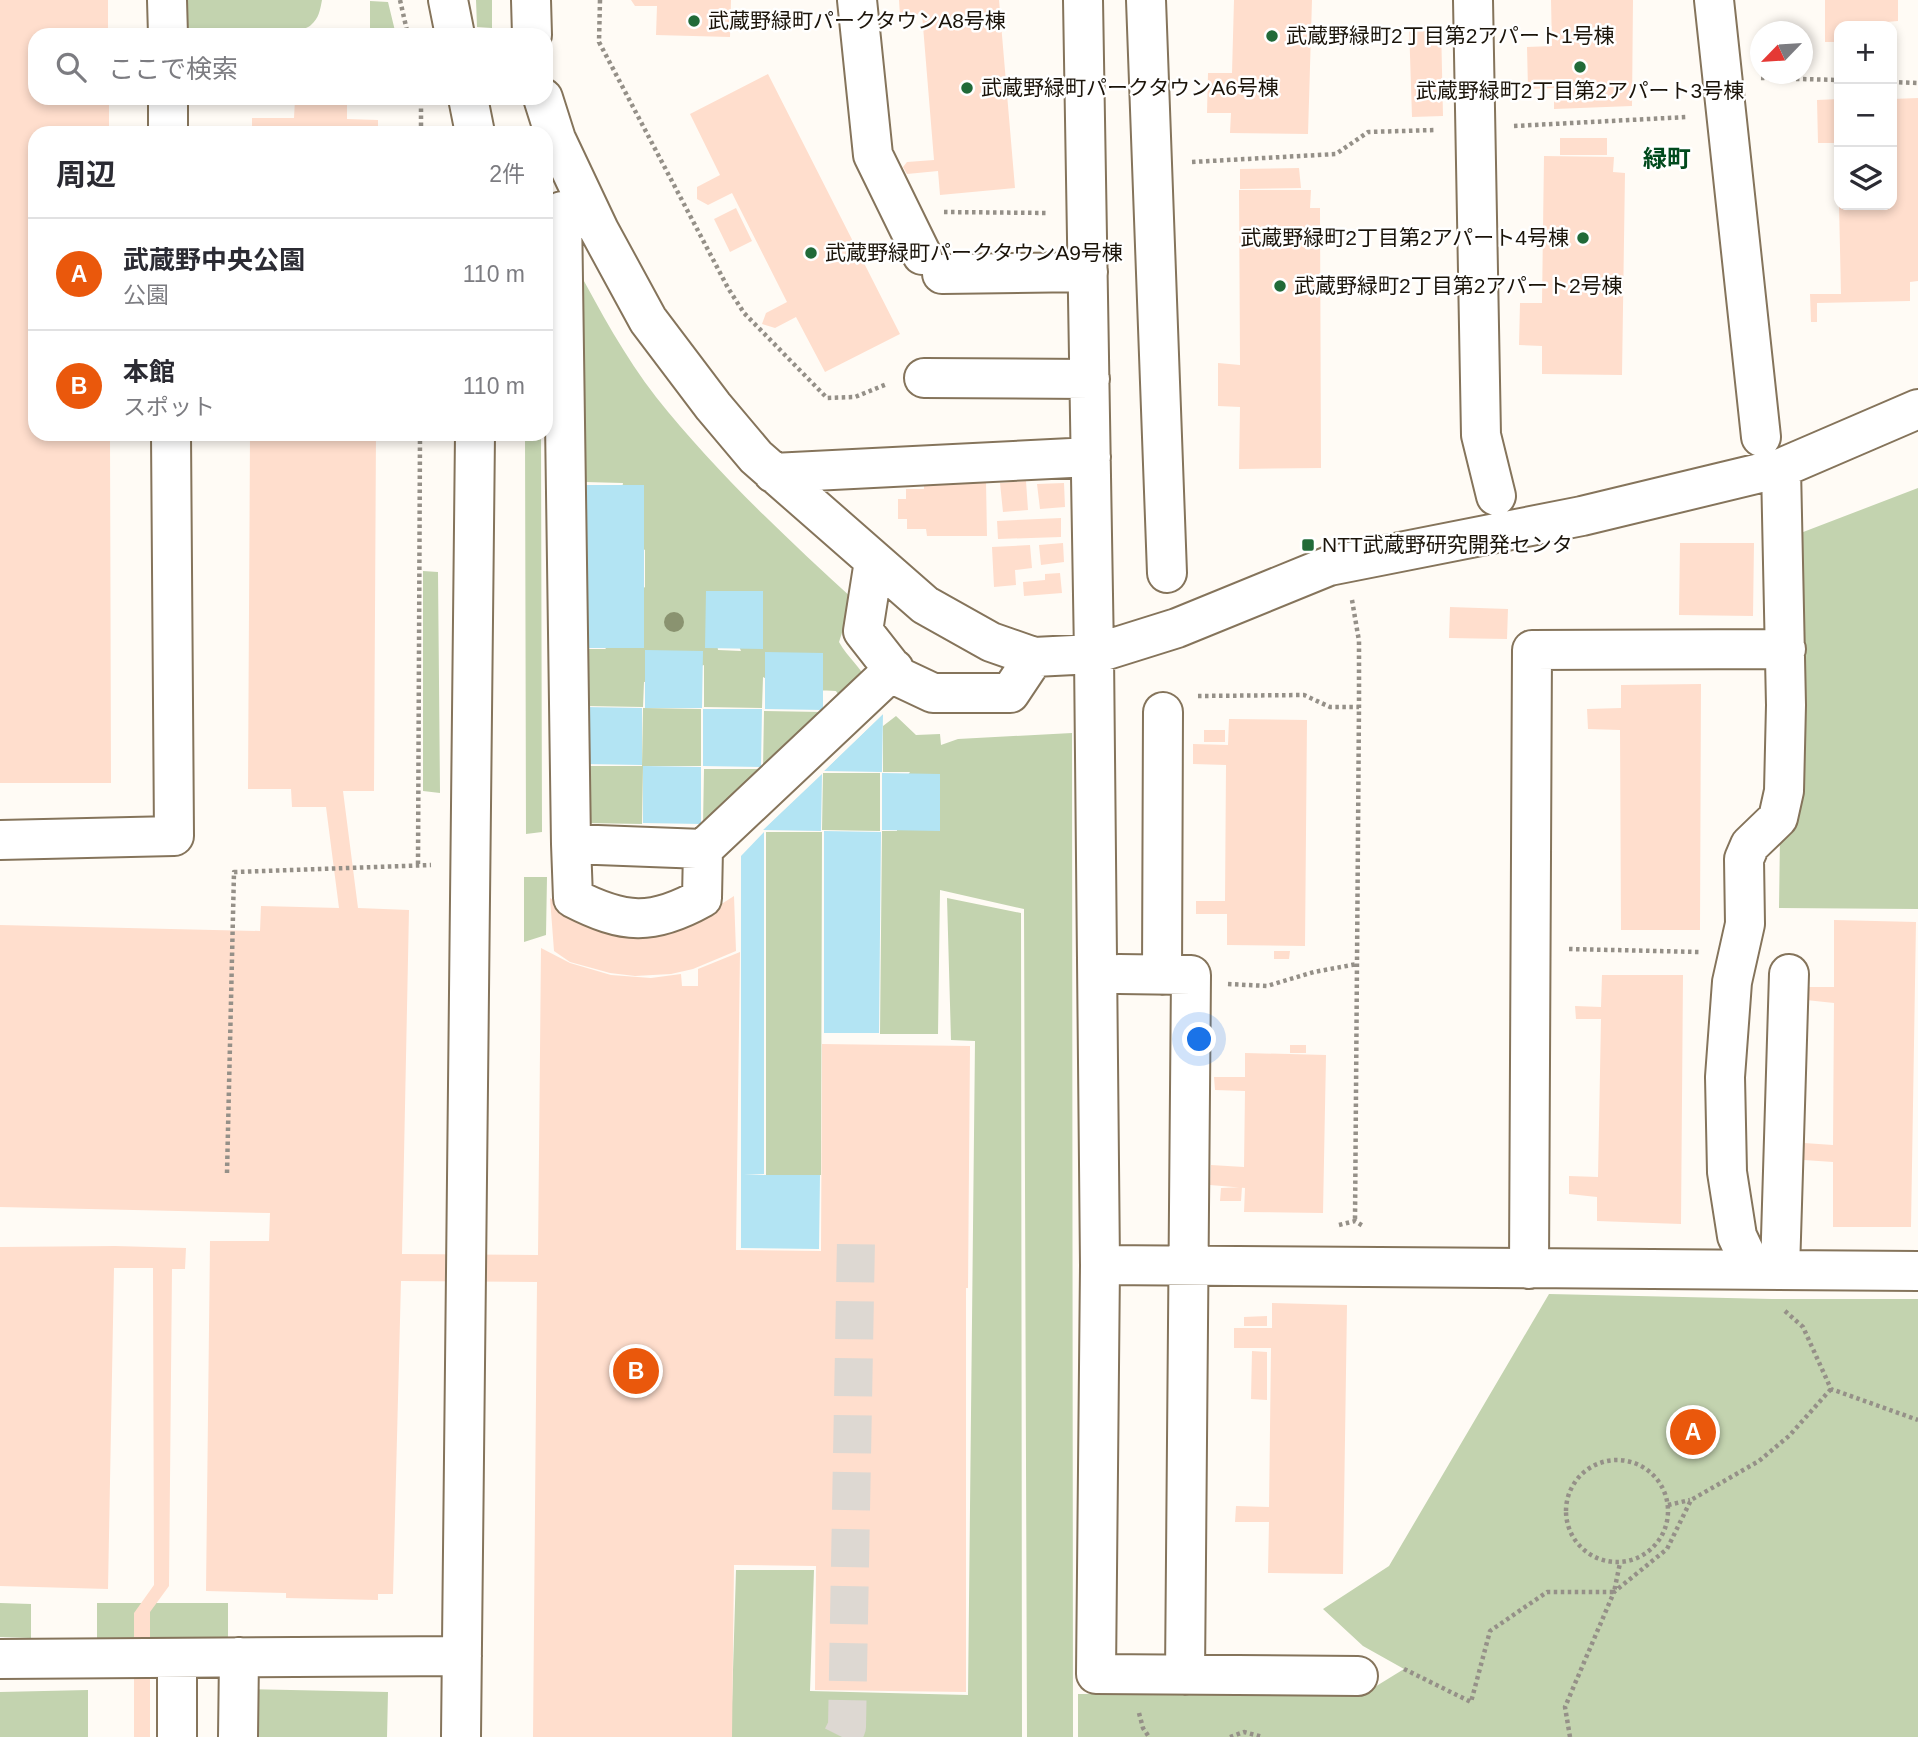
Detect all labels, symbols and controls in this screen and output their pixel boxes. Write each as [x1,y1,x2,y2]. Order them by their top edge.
place label: 武蔵野緑町パークタウンA8号棟 [708,9,1006,32]
marker: 武蔵野緑町パークタウンA8号棟 [686,13,702,29]
north arrow [1750,21,1813,84]
map controls [1834,21,1897,210]
button: + [1834,21,1897,84]
place label: 武蔵野緑町2丁目第2アパート1号棟 [1286,24,1615,47]
search box [28,28,553,105]
marker: 武蔵野緑町2丁目第2アパート1号棟 [1264,28,1280,44]
icon: search [52,48,90,86]
text: ここで検索 [108,54,238,84]
marker: 武蔵野緑町2丁目第2アパート3号棟 [1572,59,1588,75]
place label: 武蔵野緑町パークタウンA6号棟 [981,76,1279,99]
place label: 武蔵野緑町2丁目第2アパート3号棟 [1416,79,1744,102]
marker: 武蔵野緑町パークタウンA6号棟 [959,80,975,96]
button: − [1834,84,1897,147]
district label: 緑町 [1643,145,1691,172]
button: layers [1834,147,1897,210]
text: 周辺 [56,158,116,191]
text: 2件 [489,161,525,187]
place label: 武蔵野緑町2丁目第2アパート4号棟 [1240,226,1569,249]
marker: 武蔵野緑町2丁目第2アパート4号棟 [1575,230,1591,246]
place label: 武蔵野緑町パークタウンA9号棟 [825,241,1123,264]
text: 武蔵野中央公園 [123,245,305,275]
marker: 武蔵野緑町パークタウンA9号棟 [803,245,819,261]
text: A [71,261,87,287]
text: 110 m [463,261,525,287]
place label: 武蔵野緑町2丁目第2アパート2号棟 [1294,274,1623,297]
marker: 武蔵野緑町2丁目第2アパート2号棟 [1272,278,1288,294]
text: 公園 [123,282,169,308]
text: 本館 [123,357,175,387]
text: B [71,373,87,399]
text: 110 m [463,373,525,399]
text: スポット [123,394,215,420]
place label: NTT武蔵野研究開発センタ [1322,533,1573,556]
marker: NTT武蔵野研究開発センタ [1300,537,1316,553]
your location [1182,1022,1216,1056]
pin: B [613,1345,659,1397]
pin: A [1670,1406,1716,1458]

